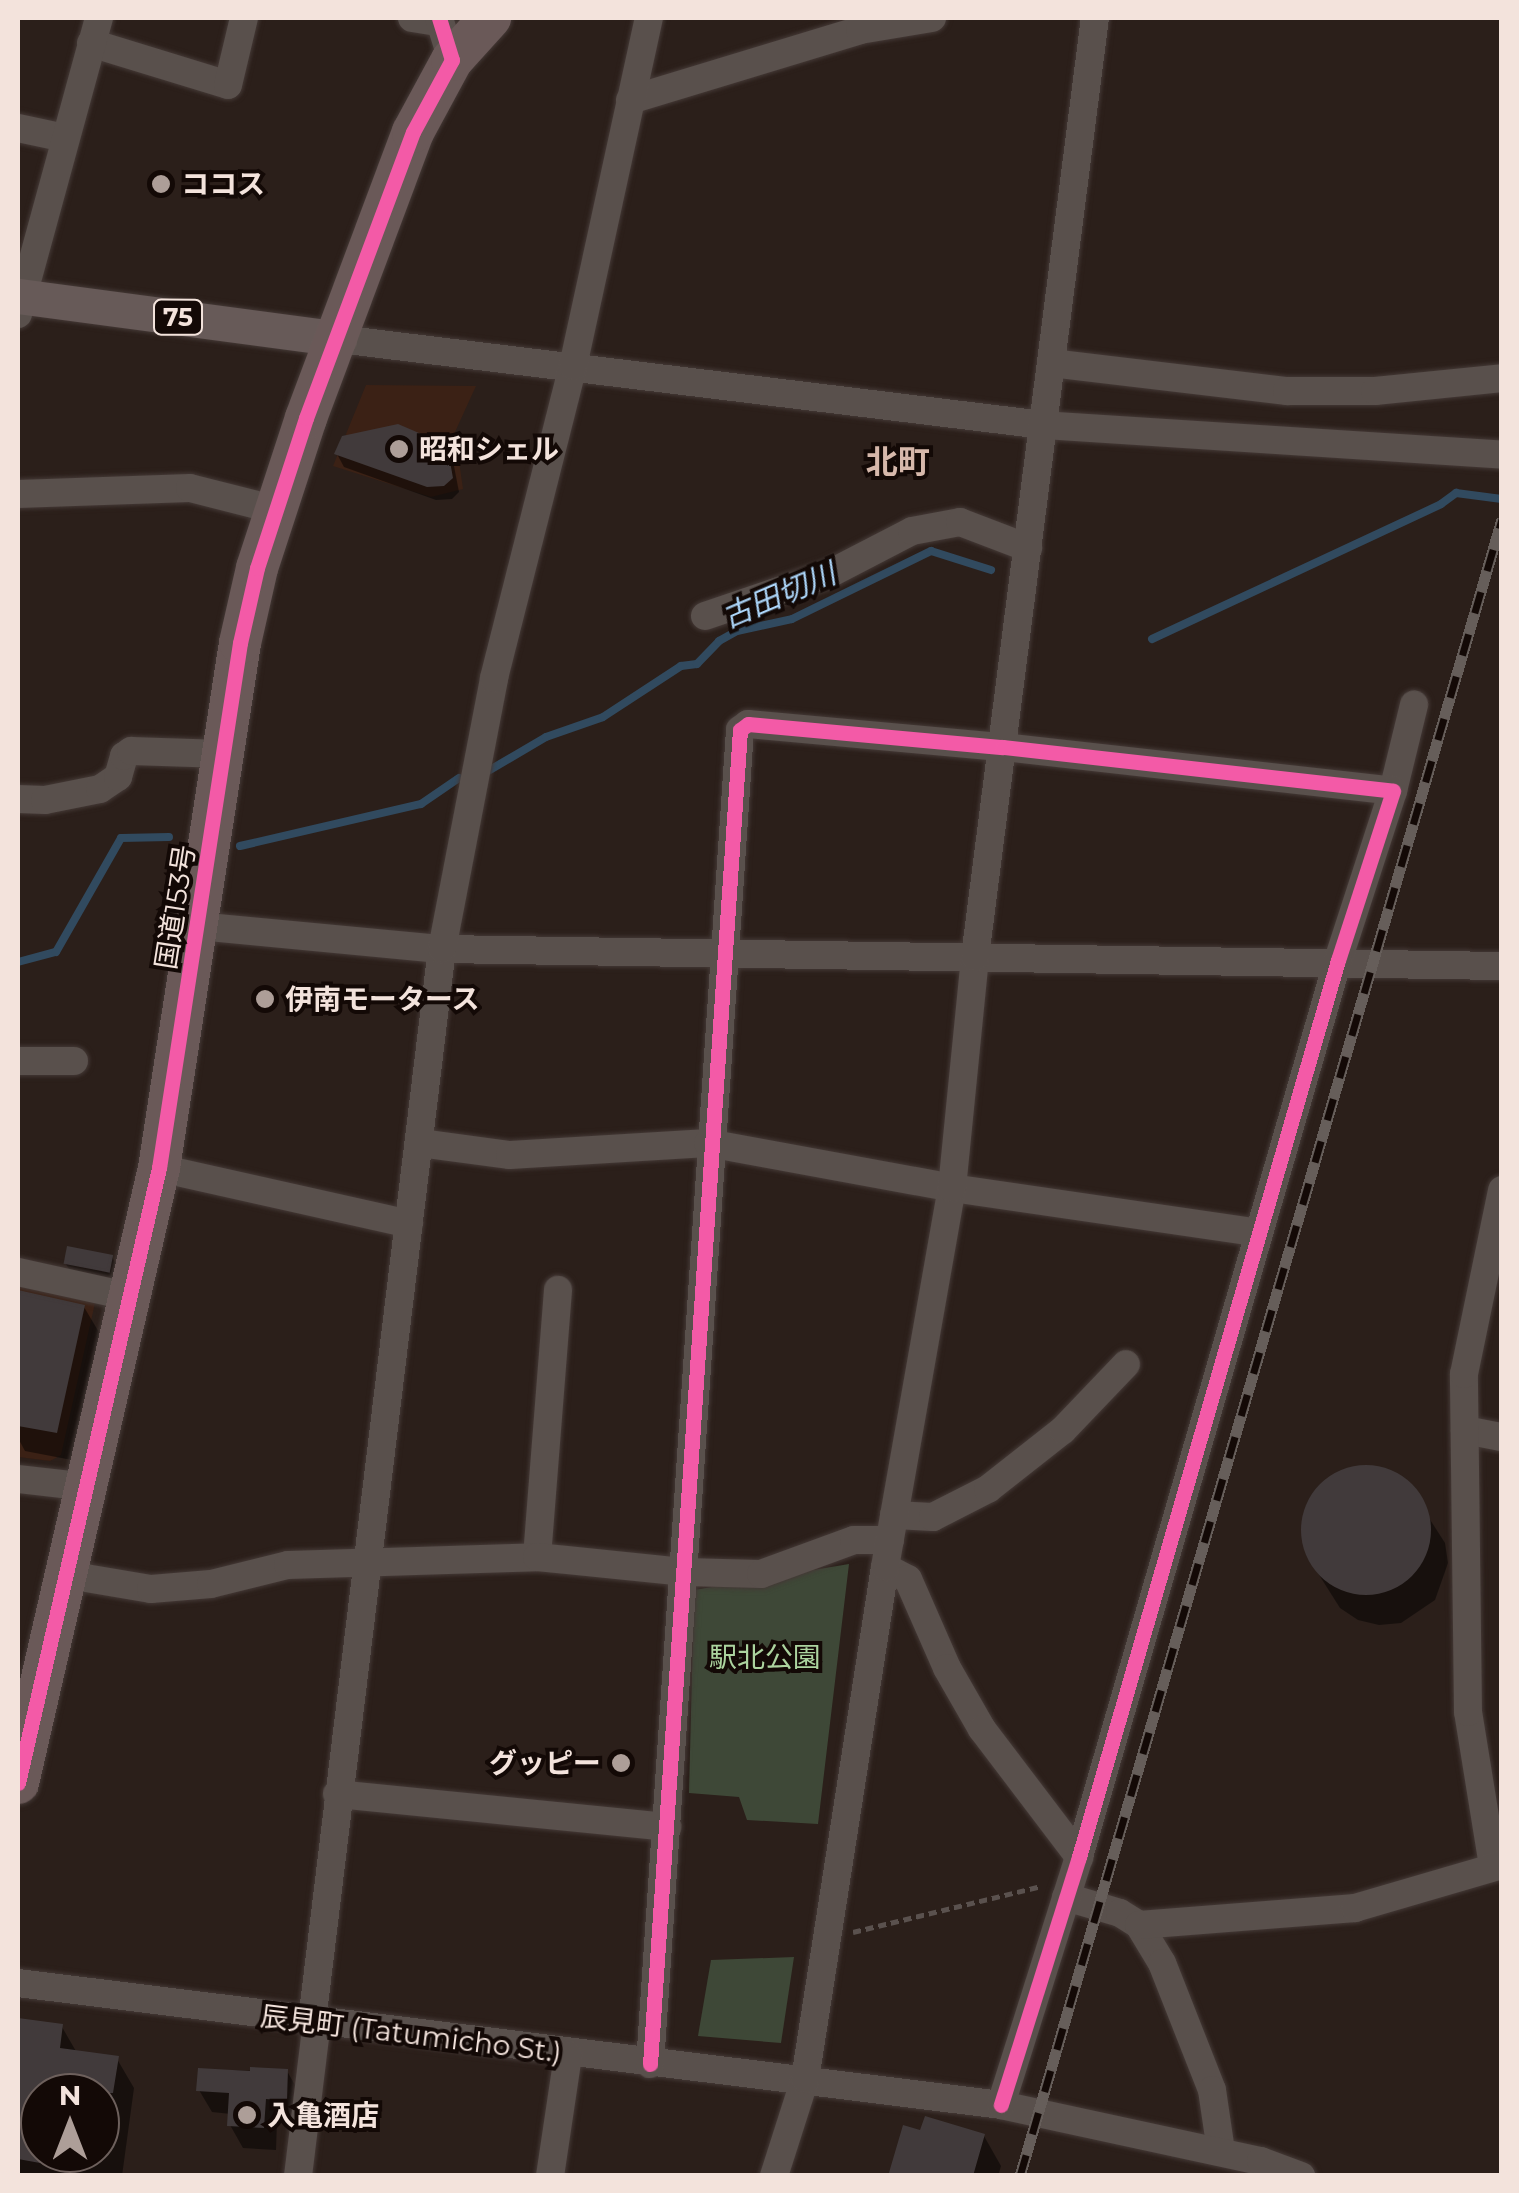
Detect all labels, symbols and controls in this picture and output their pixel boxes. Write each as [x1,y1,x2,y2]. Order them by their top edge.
place label: ココス [181,167,265,201]
marker: ココス [150,173,172,195]
road number: 75 [153,297,203,337]
place label: 昭和シェル [419,432,559,466]
marker: 昭和シェル [388,438,410,460]
district label: 北町 [866,443,930,481]
water label: 古田切川 [717,556,841,636]
street label: 国道153号 [149,842,201,972]
place label: 伊南モータース [285,982,481,1016]
marker: 伊南モータース [254,988,276,1010]
park label: 駅北公園 [709,1640,821,1674]
place label: グッピー [489,1746,601,1780]
marker: グッピー [610,1752,632,1774]
street label: 辰見町 (Tatumicho St.) [259,1999,563,2069]
north arrow [20,2073,120,2173]
text: N [59,2078,81,2112]
place label: 入亀酒店 [267,2098,379,2132]
marker: 入亀酒店 [236,2104,258,2126]

